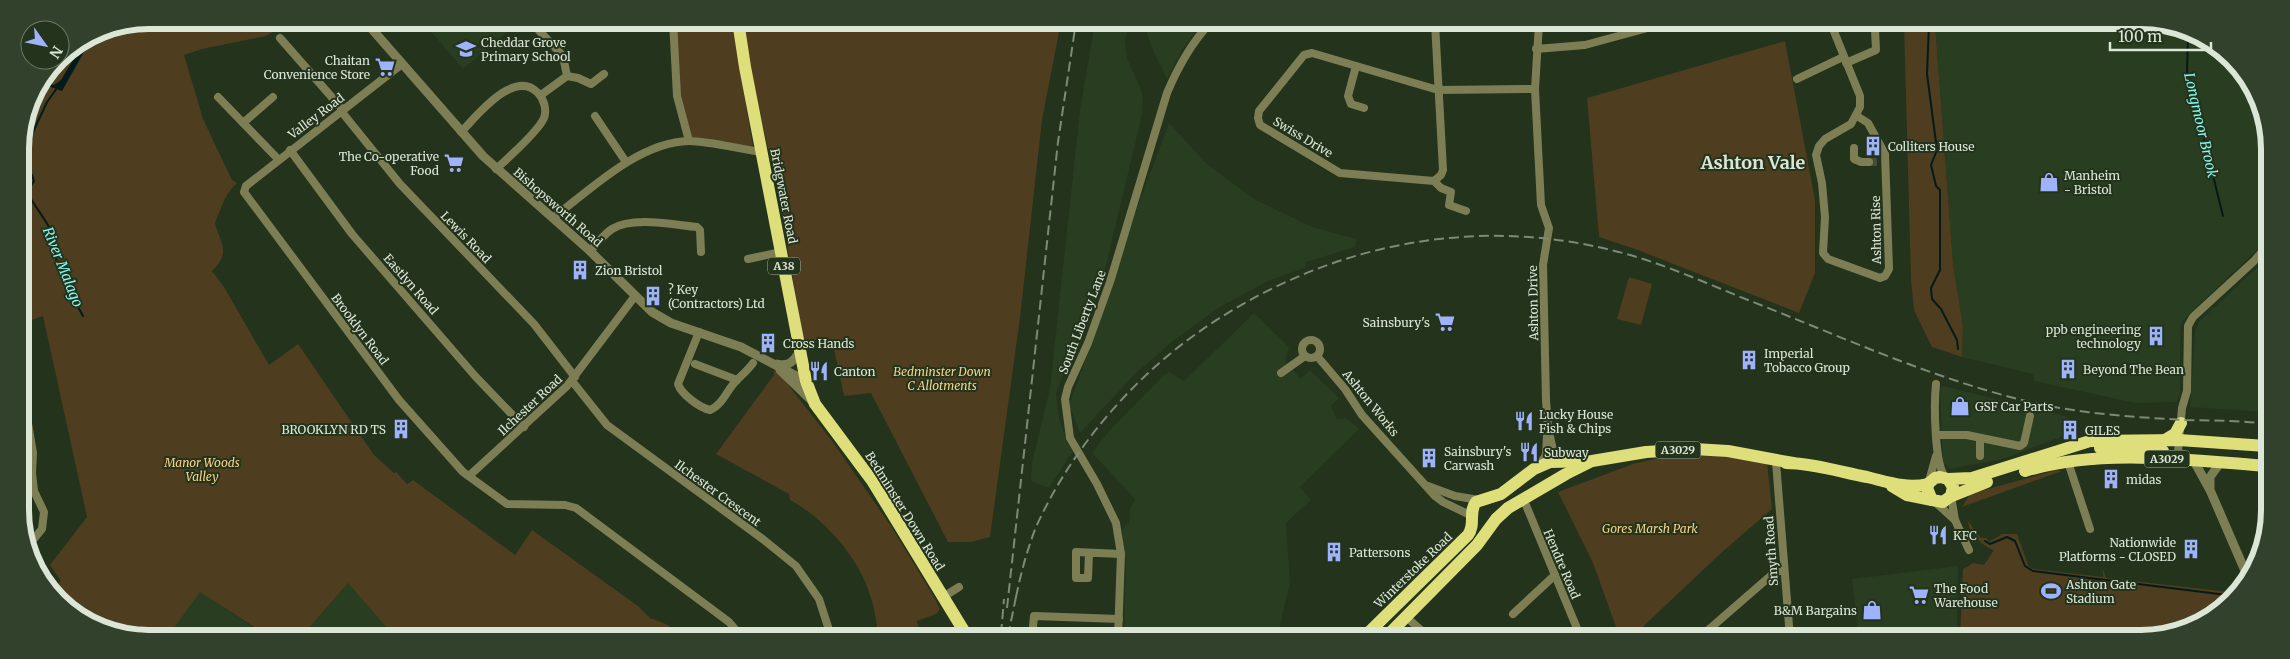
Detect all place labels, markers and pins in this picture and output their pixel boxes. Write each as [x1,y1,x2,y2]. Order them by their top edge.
place label: Cheddar Grove Primary School [481,35,571,64]
school or university icon: Cheddar Grove Primary School [455,38,477,60]
place label: Chaitan Convenience Store [264,53,370,82]
supermarket icon: Chaitan Convenience Store [374,56,396,78]
building icon: Colliters House [1862,135,1884,157]
place label: Colliters House [1888,139,1975,154]
place label: The Co-operative Food [339,149,439,178]
supermarket icon: The Co-operative Food [443,152,465,174]
place label: Manheim - Bristol [2064,168,2120,197]
shop icon: Manheim - Bristol [2038,171,2060,193]
building icon: Zion Bristol [569,259,591,281]
place label: Zion Bristol [595,263,663,278]
place label: ? Key (Contractors) Ltd [668,282,765,311]
building icon: ? Key (Contractors) Ltd [642,285,664,307]
supermarket icon: Sainsbury's [1434,311,1456,333]
place label: Sainsbury's [1362,315,1430,330]
place label: ppb engineering technology [2046,322,2142,351]
building icon: ppb engineering technology [2145,325,2167,347]
building icon: Cross Hands [757,332,779,354]
place label: Cross Hands [783,336,855,351]
place label: Imperial Tobacco Group [1764,346,1850,375]
building icon: Imperial Tobacco Group [1738,349,1760,371]
building icon: Beyond The Bean [2057,358,2079,380]
restaurant icon: Canton [808,360,830,382]
place label: Beyond The Bean [2083,362,2184,377]
place label: Canton [834,364,876,379]
shop icon: GSF Car Parts [1949,395,1971,417]
place label: GSF Car Parts [1975,399,2053,414]
place label: Lucky House Fish & Chips [1539,407,1613,436]
restaurant icon: Lucky House Fish & Chips [1513,410,1535,432]
building icon: BROOKLYN RD TS [390,418,412,440]
building icon: GILES [2059,419,2081,441]
place label: BROOKLYN RD TS [281,422,386,437]
place label: GILES [2085,423,2120,438]
restaurant icon: Subway [1518,441,1540,463]
place label: Sainsbury's Carwash [1444,444,1512,473]
place label: Subway [1544,445,1589,460]
building icon: Sainsbury's Carwash [1418,447,1440,469]
building icon: midas [2100,468,2122,490]
place label: midas [2126,472,2162,487]
restaurant icon: KFC [1927,524,1949,546]
place label: KFC [1953,528,1977,543]
place label: Nationwide Platforms - CLOSED [2059,535,2176,564]
building icon: Nationwide Platforms - CLOSED [2180,538,2202,560]
building icon: Pattersons [1323,541,1345,563]
place label: Pattersons [1349,545,1410,560]
place label: Ashton Gate Stadium [2065,577,2136,606]
sports icon: Ashton Gate Stadium [2040,580,2062,602]
place label: The Food Warehouse [1933,581,1998,610]
supermarket icon: The Food Warehouse [1908,584,1930,606]
shop icon: B&M Bargains [1861,599,1883,621]
place label: B&M Bargains [1774,603,1857,618]

